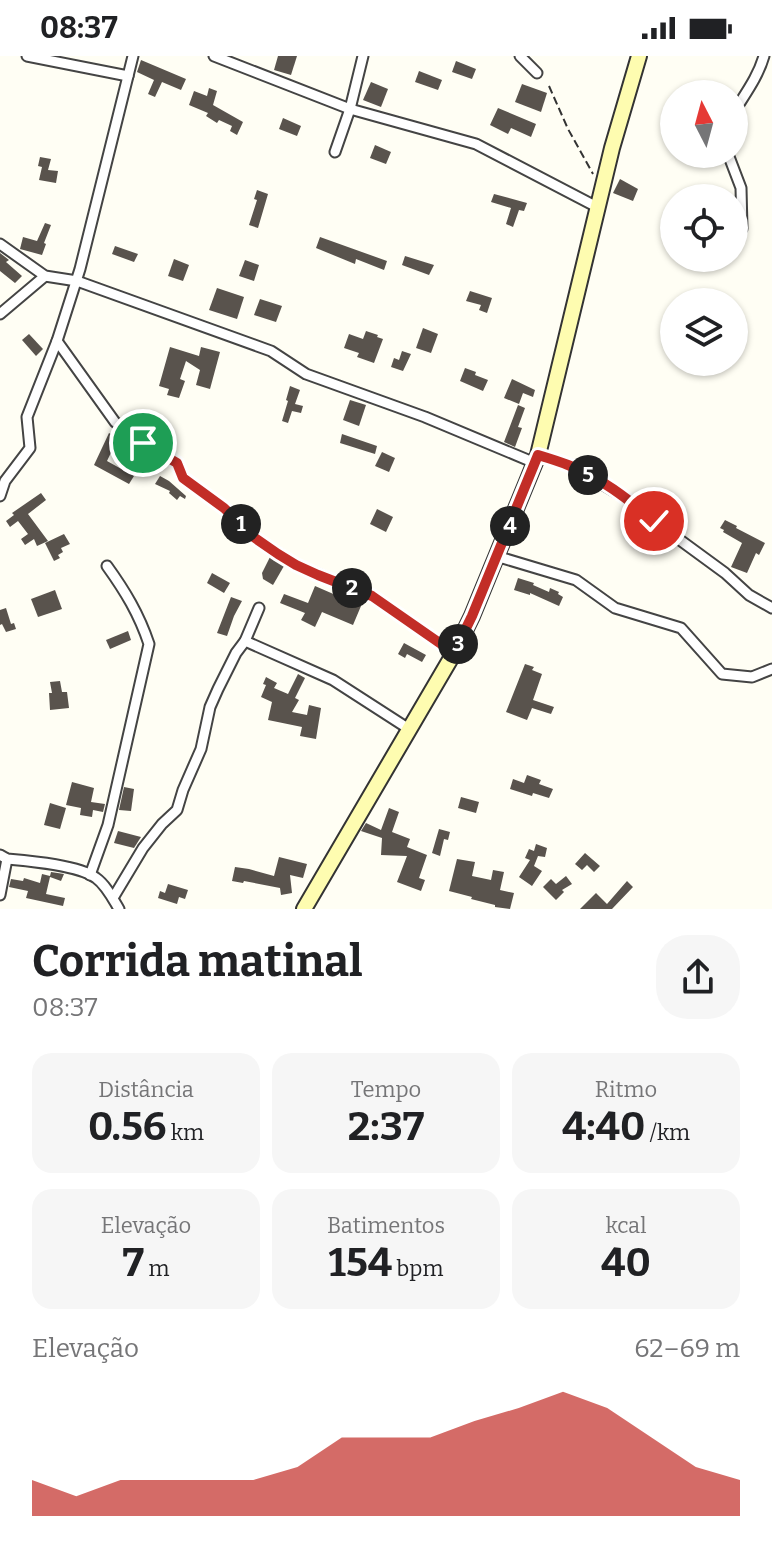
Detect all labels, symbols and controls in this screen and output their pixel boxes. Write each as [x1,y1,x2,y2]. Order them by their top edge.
text: 08:37 [40,10,118,46]
north arrow [660,80,748,168]
map controls [660,80,748,376]
button: locate [660,184,748,272]
button: layers [660,288,748,376]
pin [109,409,177,477]
icon: arrive [121,421,165,465]
pin: 5 [568,455,608,495]
text: 5 [582,461,594,488]
pin [620,487,688,555]
icon: check [632,499,676,543]
pin: 1 [221,504,261,544]
pin: 4 [490,506,530,546]
text: 1 [236,510,246,537]
text: 4 [503,512,517,539]
pin: 2 [332,568,372,608]
text: 2 [346,574,358,601]
pin: 3 [438,624,478,664]
text: 3 [452,630,464,657]
text: Corrida matinal [32,935,363,988]
button: share [656,935,740,1019]
text: 08:37 [32,992,98,1023]
text: Distância [98,1076,194,1103]
text: Tempo [351,1076,421,1103]
text: Ritmo [595,1076,657,1103]
text: 0.56 [88,1103,166,1151]
text: 2:37 [348,1103,424,1151]
text: 4:40 [562,1103,645,1151]
text: km [166,1119,204,1146]
text: /km [645,1119,690,1146]
text: Elevação [101,1212,191,1239]
text: Batimentos [327,1212,445,1239]
text: kcal [606,1212,646,1239]
text: 7 [123,1239,144,1287]
text: 154 [329,1239,392,1287]
text: 40 [601,1239,651,1287]
text: m [144,1255,169,1282]
text: bpm [392,1255,443,1282]
text: Elevação [32,1333,139,1364]
text: 62–69 m [634,1333,740,1364]

